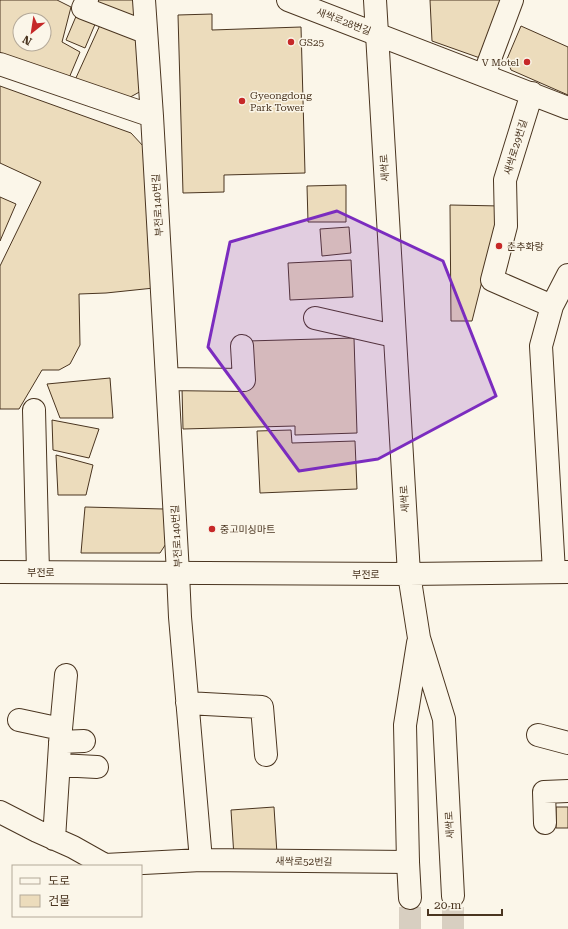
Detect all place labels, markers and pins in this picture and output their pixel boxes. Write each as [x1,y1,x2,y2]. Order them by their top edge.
marker: GS25 [286,37,296,47]
place label: GS25 [299,37,325,48]
place label: V Motel [482,57,519,68]
marker: V Motel [522,57,532,67]
place label: Gyeongdong Park Tower [250,90,312,113]
marker: Gyeongdong Park Tower [237,96,247,106]
marker: 춘추화랑 [494,241,504,251]
place label: 춘추화랑 [507,241,544,252]
marker: 중고미싱마트 [207,524,217,534]
place label: 중고미싱마트 [220,524,275,535]

